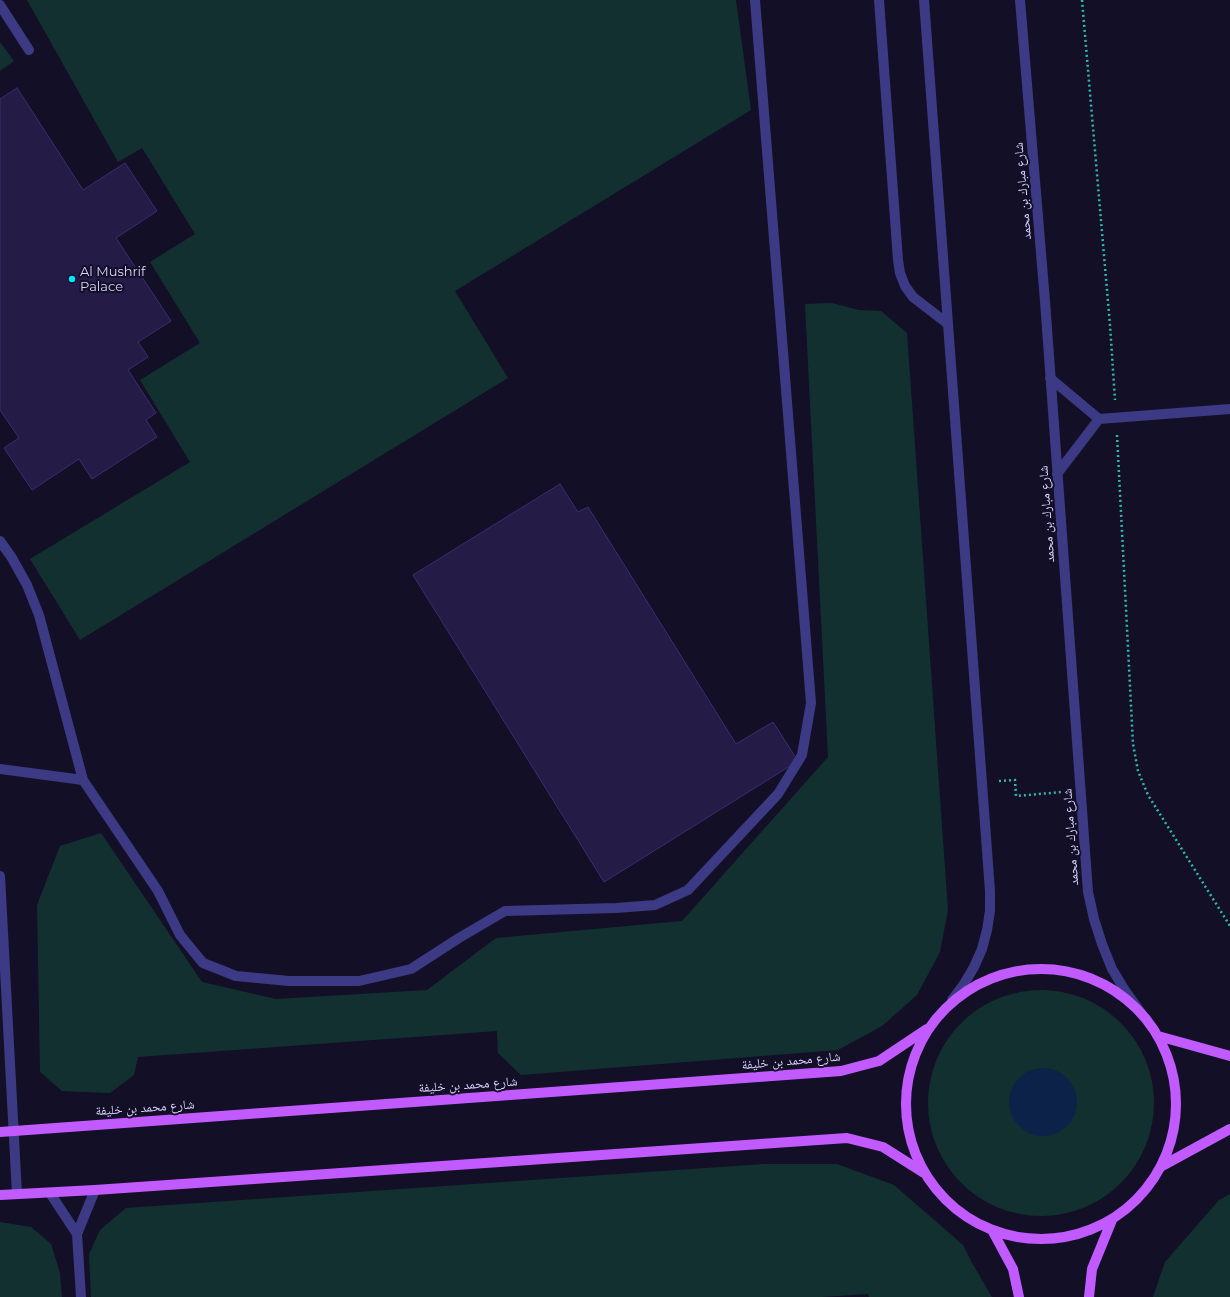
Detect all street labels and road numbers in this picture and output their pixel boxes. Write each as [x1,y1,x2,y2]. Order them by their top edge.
street label: شارع مبارك بن محمد [1011,142,1035,240]
street label: شارع مبارك بن محمد [1036,465,1058,563]
street label: شارع مبارك بن محمد [1060,788,1082,886]
street label: شارع محمد بن خليفة [741,1049,841,1073]
street label: شارع محمد بن خليفة [418,1074,518,1096]
street label: شارع محمد بن خليفة [95,1097,195,1119]

